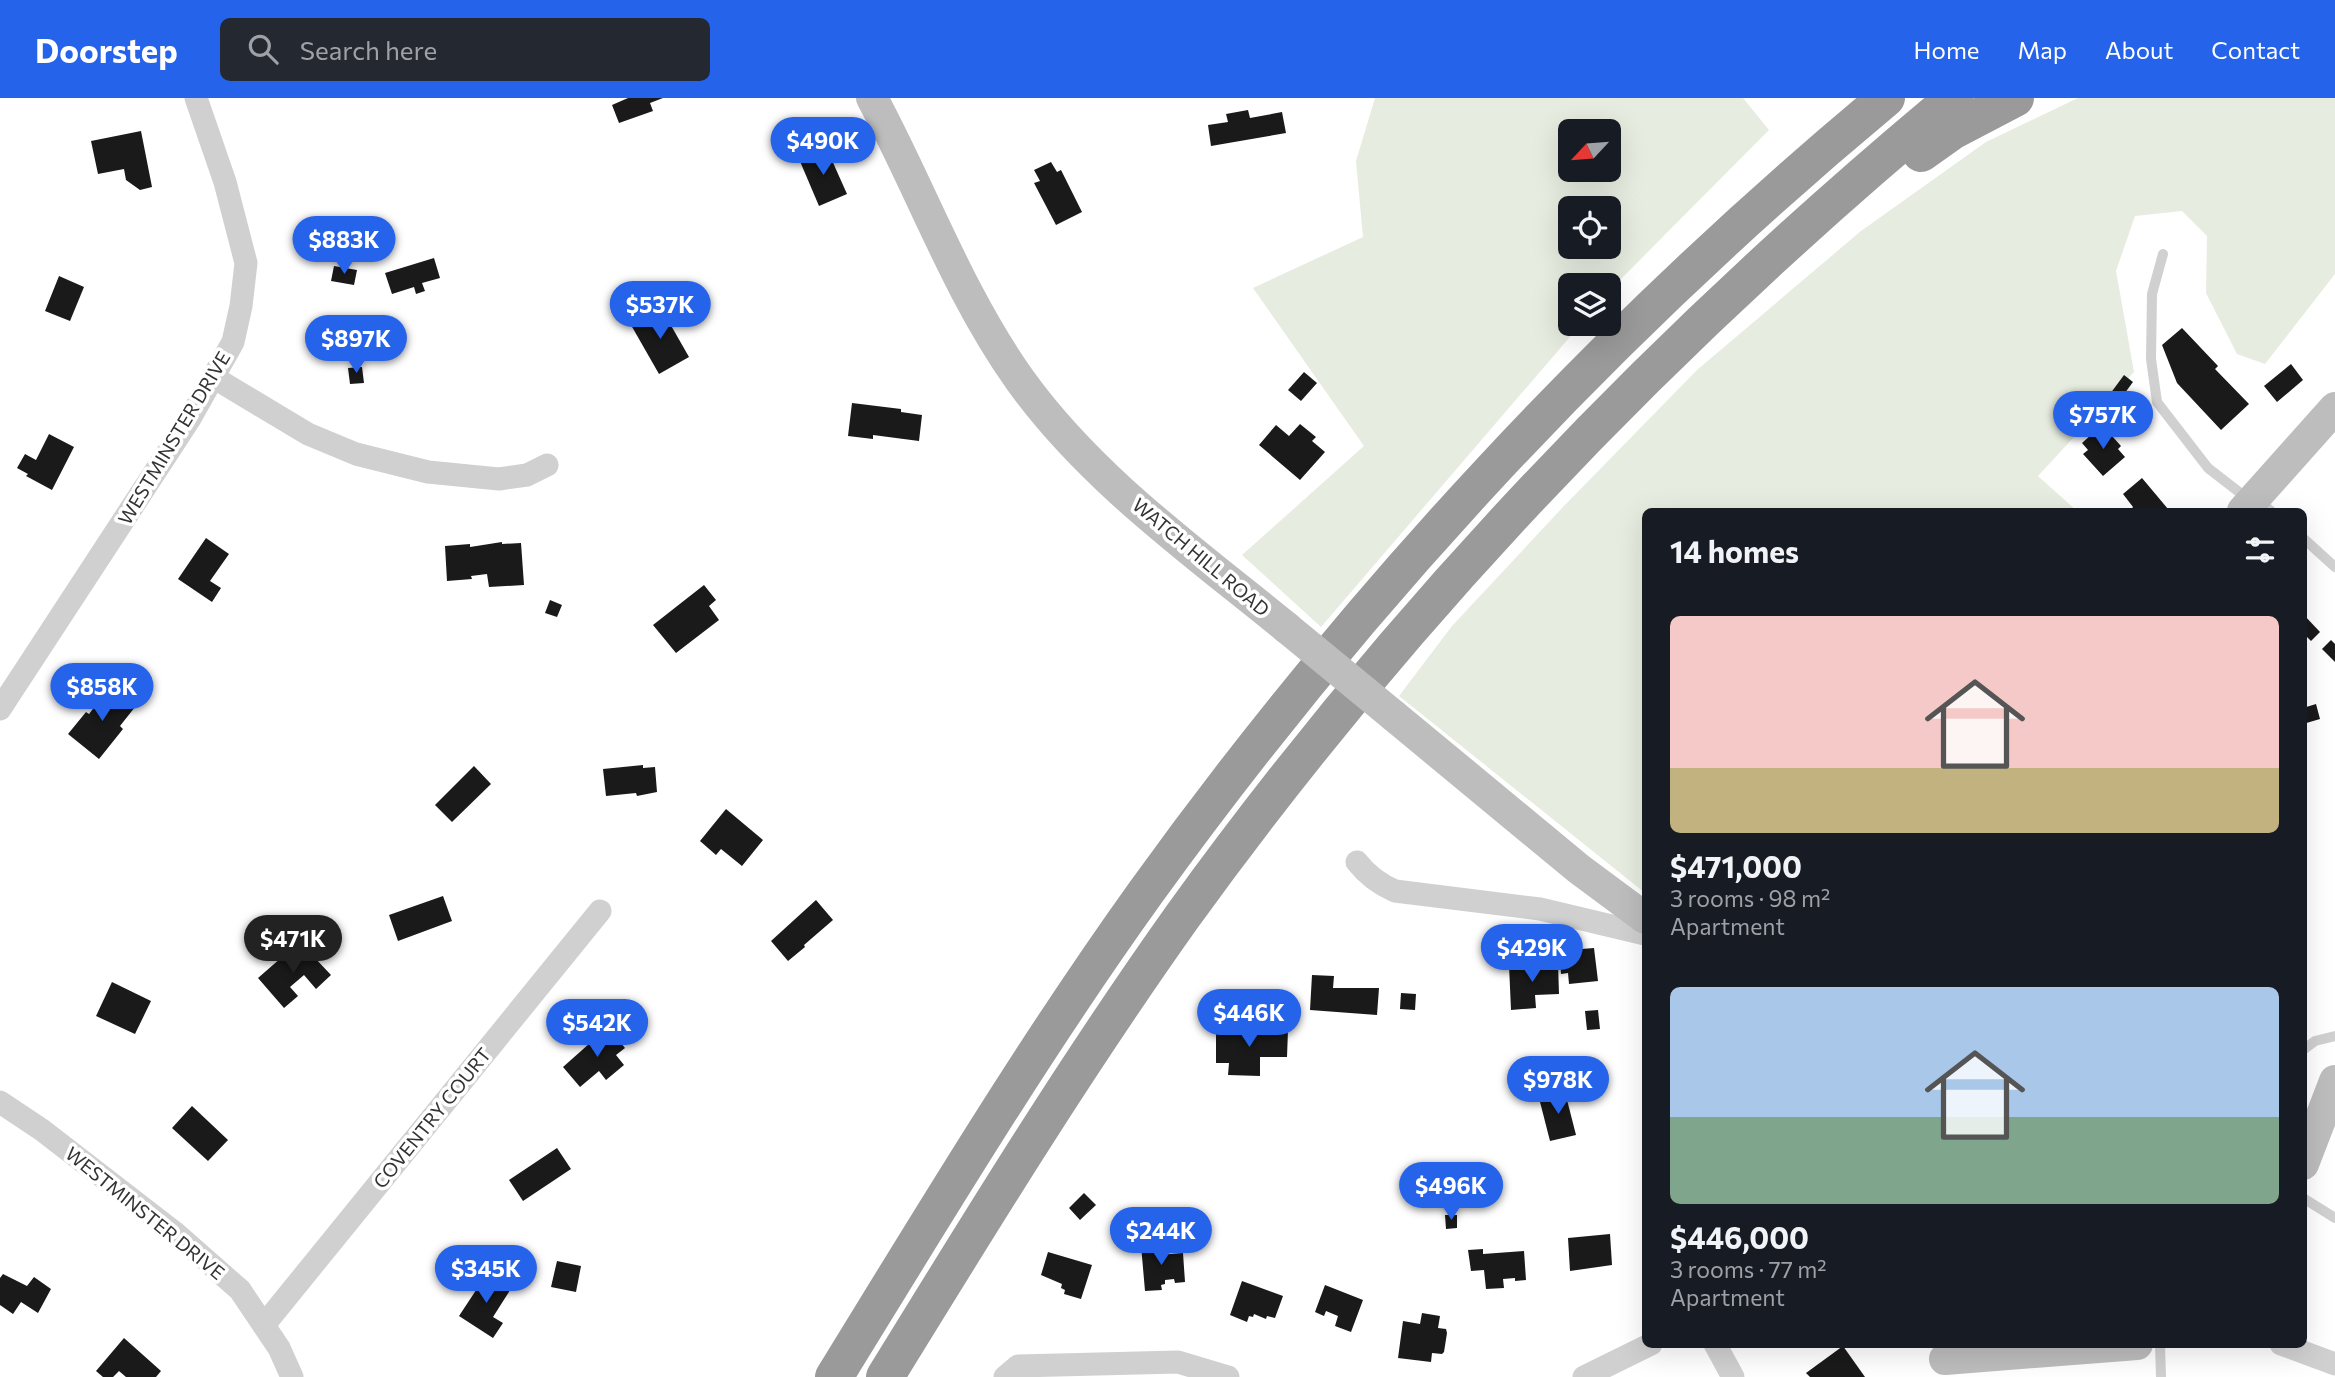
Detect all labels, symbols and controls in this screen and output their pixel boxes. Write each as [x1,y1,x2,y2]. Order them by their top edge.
search box [220,18,710,81]
text: Doorstep [35,29,178,70]
icon: search [244,30,282,68]
text: Search here [300,34,437,65]
text: Home [1914,35,1980,64]
text: Map [2018,35,2067,64]
text: About [2105,35,2173,64]
text: Contact [2211,35,2300,64]
pin: $490K [774,118,872,177]
north arrow [1558,119,1620,182]
map controls [1558,119,1621,336]
text: $490K [787,126,859,154]
button: locate [1558,196,1621,259]
pin: $883K [295,216,393,276]
text: $883K [309,225,379,253]
button: layers [1558,273,1621,336]
pin: $537K [611,282,709,341]
text: $537K [626,290,694,318]
pin: $897K [307,316,405,375]
text: $897K [321,324,391,352]
street label: WESTMINSTER DRIVE [113,347,234,529]
pin: $757K [2054,392,2152,451]
text: $757K [2069,400,2137,428]
street label: WATCH HILL ROAD [1128,493,1274,621]
icon: filters [2241,531,2279,569]
text: 14 homes [1670,532,1799,569]
icon: home [1912,661,2038,787]
pin: $858K [53,664,151,723]
text: $858K [66,672,138,700]
text: $471,000 [1670,847,1802,884]
text: 3 rooms · 98 m² [1670,884,1830,912]
text: Apartment [1670,912,1785,940]
pin: $471K [244,916,342,975]
text: $471K [260,924,326,952]
pin: $429K [1483,924,1581,984]
text: $429K [1497,933,1567,961]
pin: $446K [1200,990,1298,1049]
text: $446K [1213,998,1285,1026]
pin: $542K [548,1000,646,1059]
text: $542K [562,1008,632,1036]
icon: home [1912,1032,2038,1158]
street label: COVENTRY COURT [368,1043,495,1193]
pin: $978K [1509,1056,1607,1116]
text: $978K [1523,1065,1593,1093]
street label: WESTMINSTER DRIVE [61,1141,229,1284]
pin: $496K [1402,1162,1500,1222]
text: $496K [1415,1171,1487,1199]
pin: $244K [1112,1208,1210,1267]
text: $244K [1126,1216,1196,1244]
text: $446,000 [1670,1218,1809,1255]
pin: $345K [437,1246,535,1305]
text: $345K [451,1254,521,1282]
text: 3 rooms · 77 m² [1670,1255,1827,1283]
text: Apartment [1670,1283,1785,1311]

